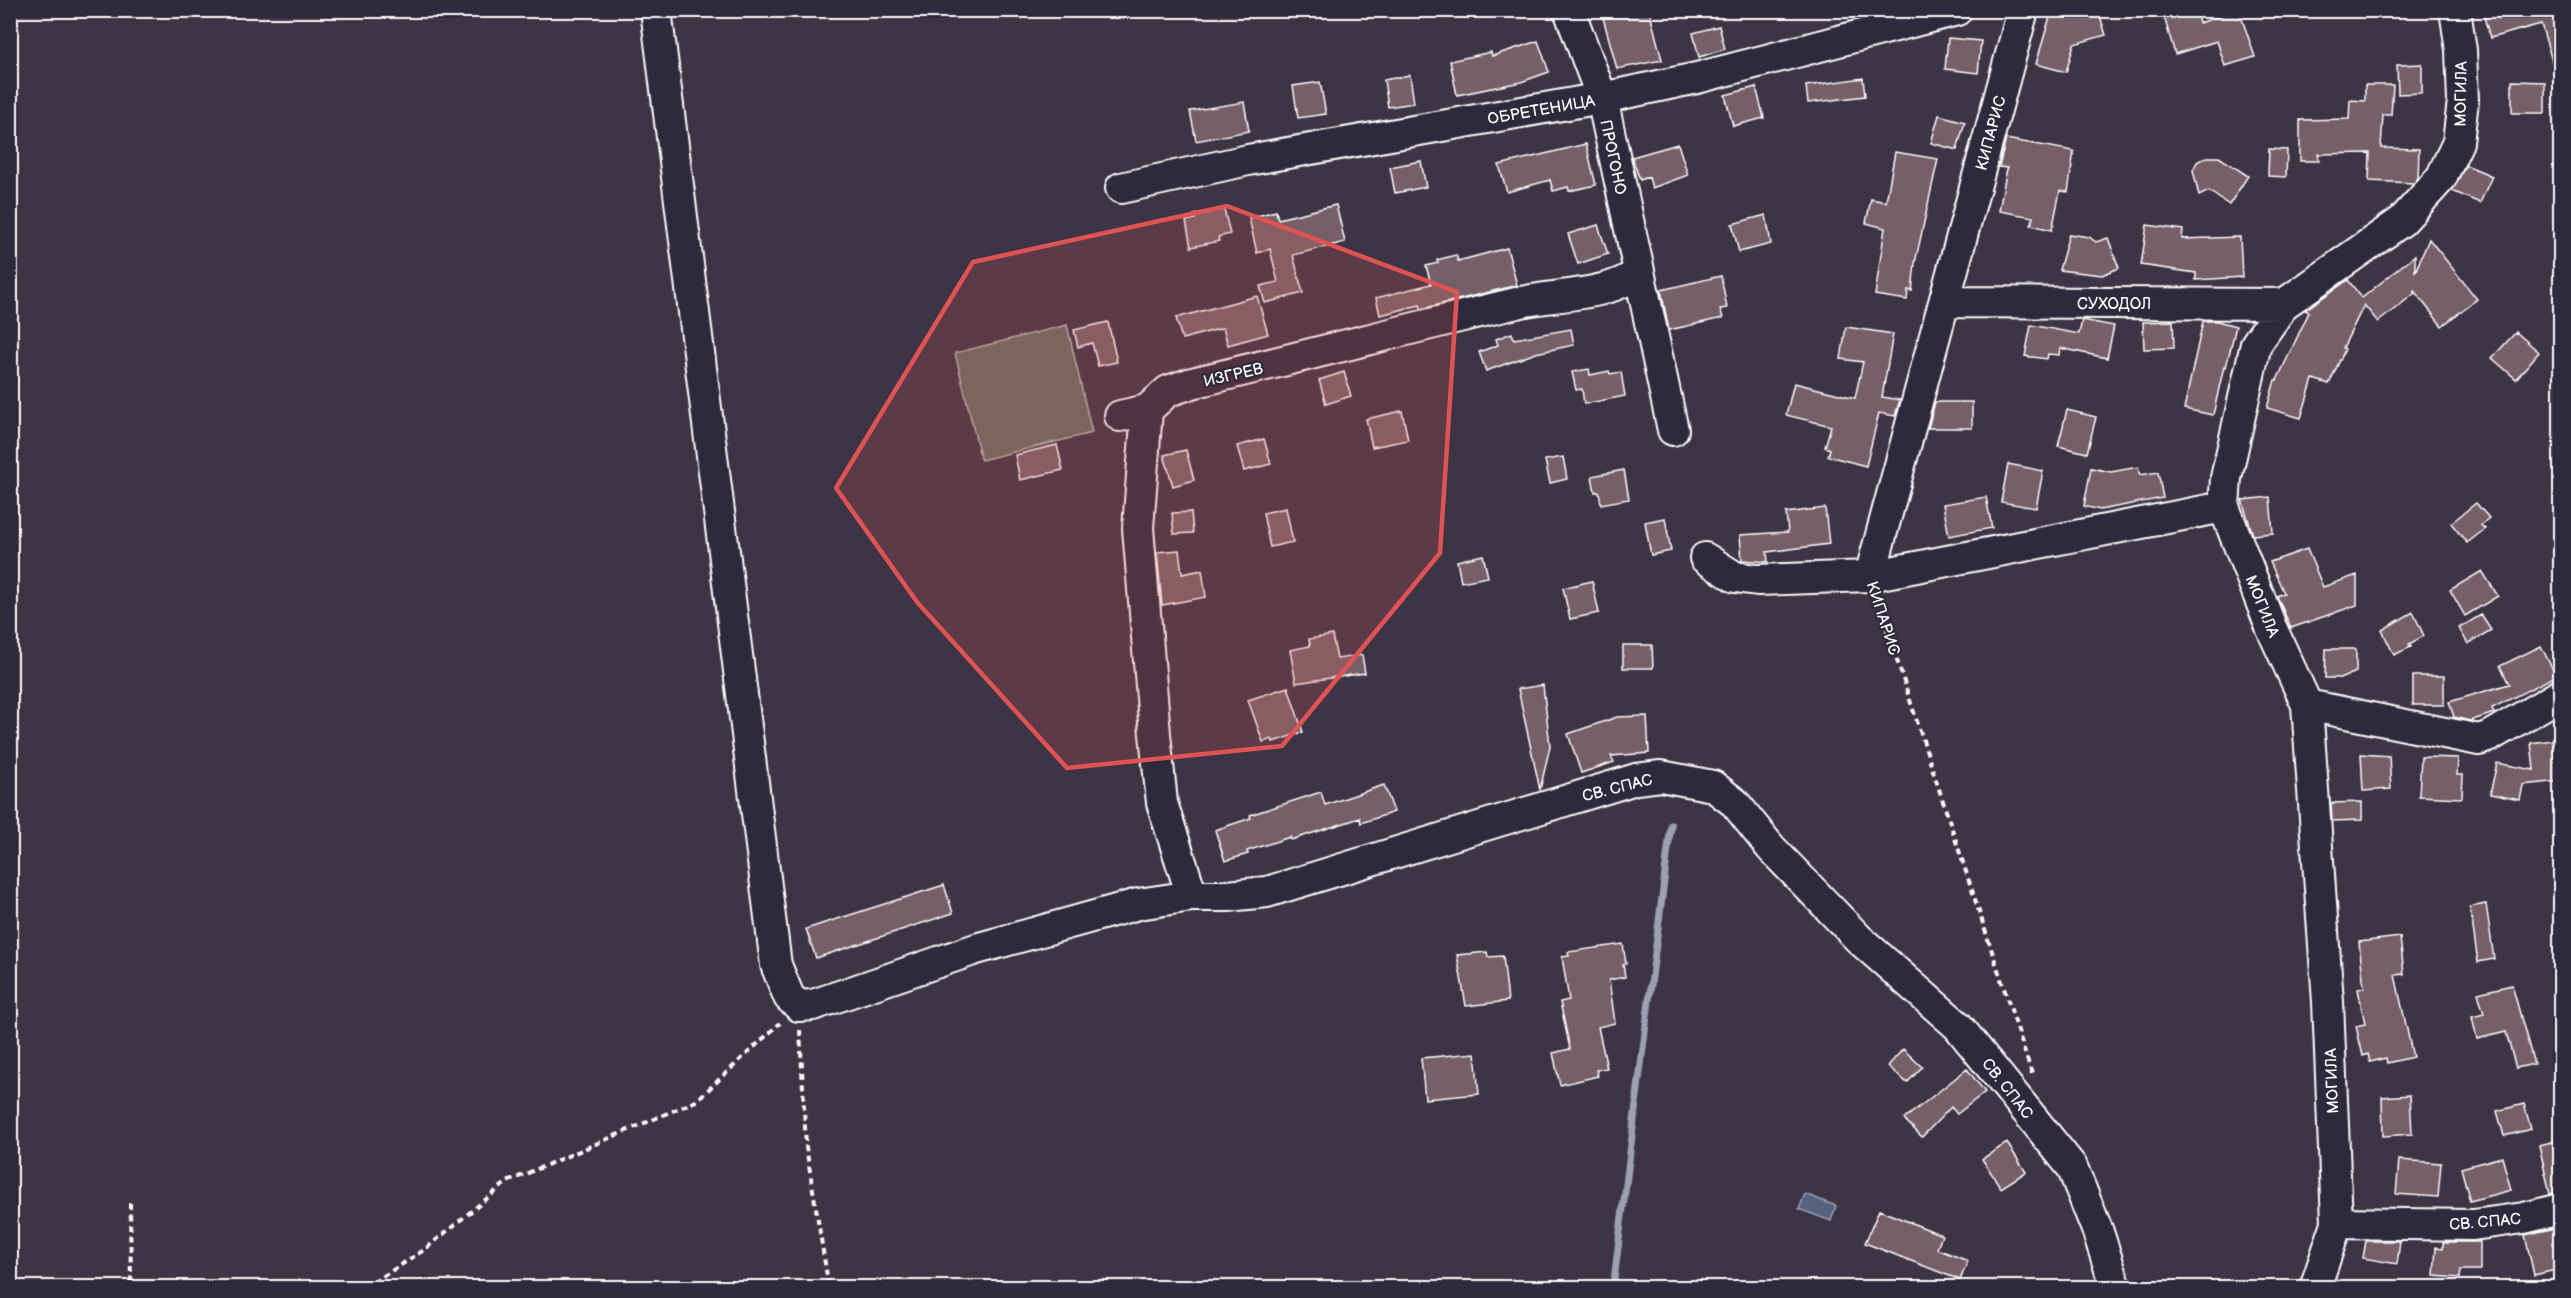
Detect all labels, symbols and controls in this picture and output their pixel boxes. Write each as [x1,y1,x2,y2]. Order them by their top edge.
street label: МОГИЛА [2451,61,2472,127]
street label: ОБРЕТЕНИЦА [1486,92,1597,129]
street label: КИПАРИС [1972,94,2011,173]
street label: ПРОГОНО [1595,118,1630,197]
street label: СУХОДОЛ [2077,295,2151,314]
street label: ИЗГРЕВ [1202,359,1265,392]
street label: МОГИЛА [2241,573,2283,641]
street label: КИПАРИС [1862,579,1903,658]
street label: СВ. СПАС [1580,771,1655,806]
street label: МОГИЛА [2322,1048,2343,1114]
street label: СВ. СПАС [1977,1055,2037,1123]
street label: СВ. СПАС [2449,1210,2522,1235]

